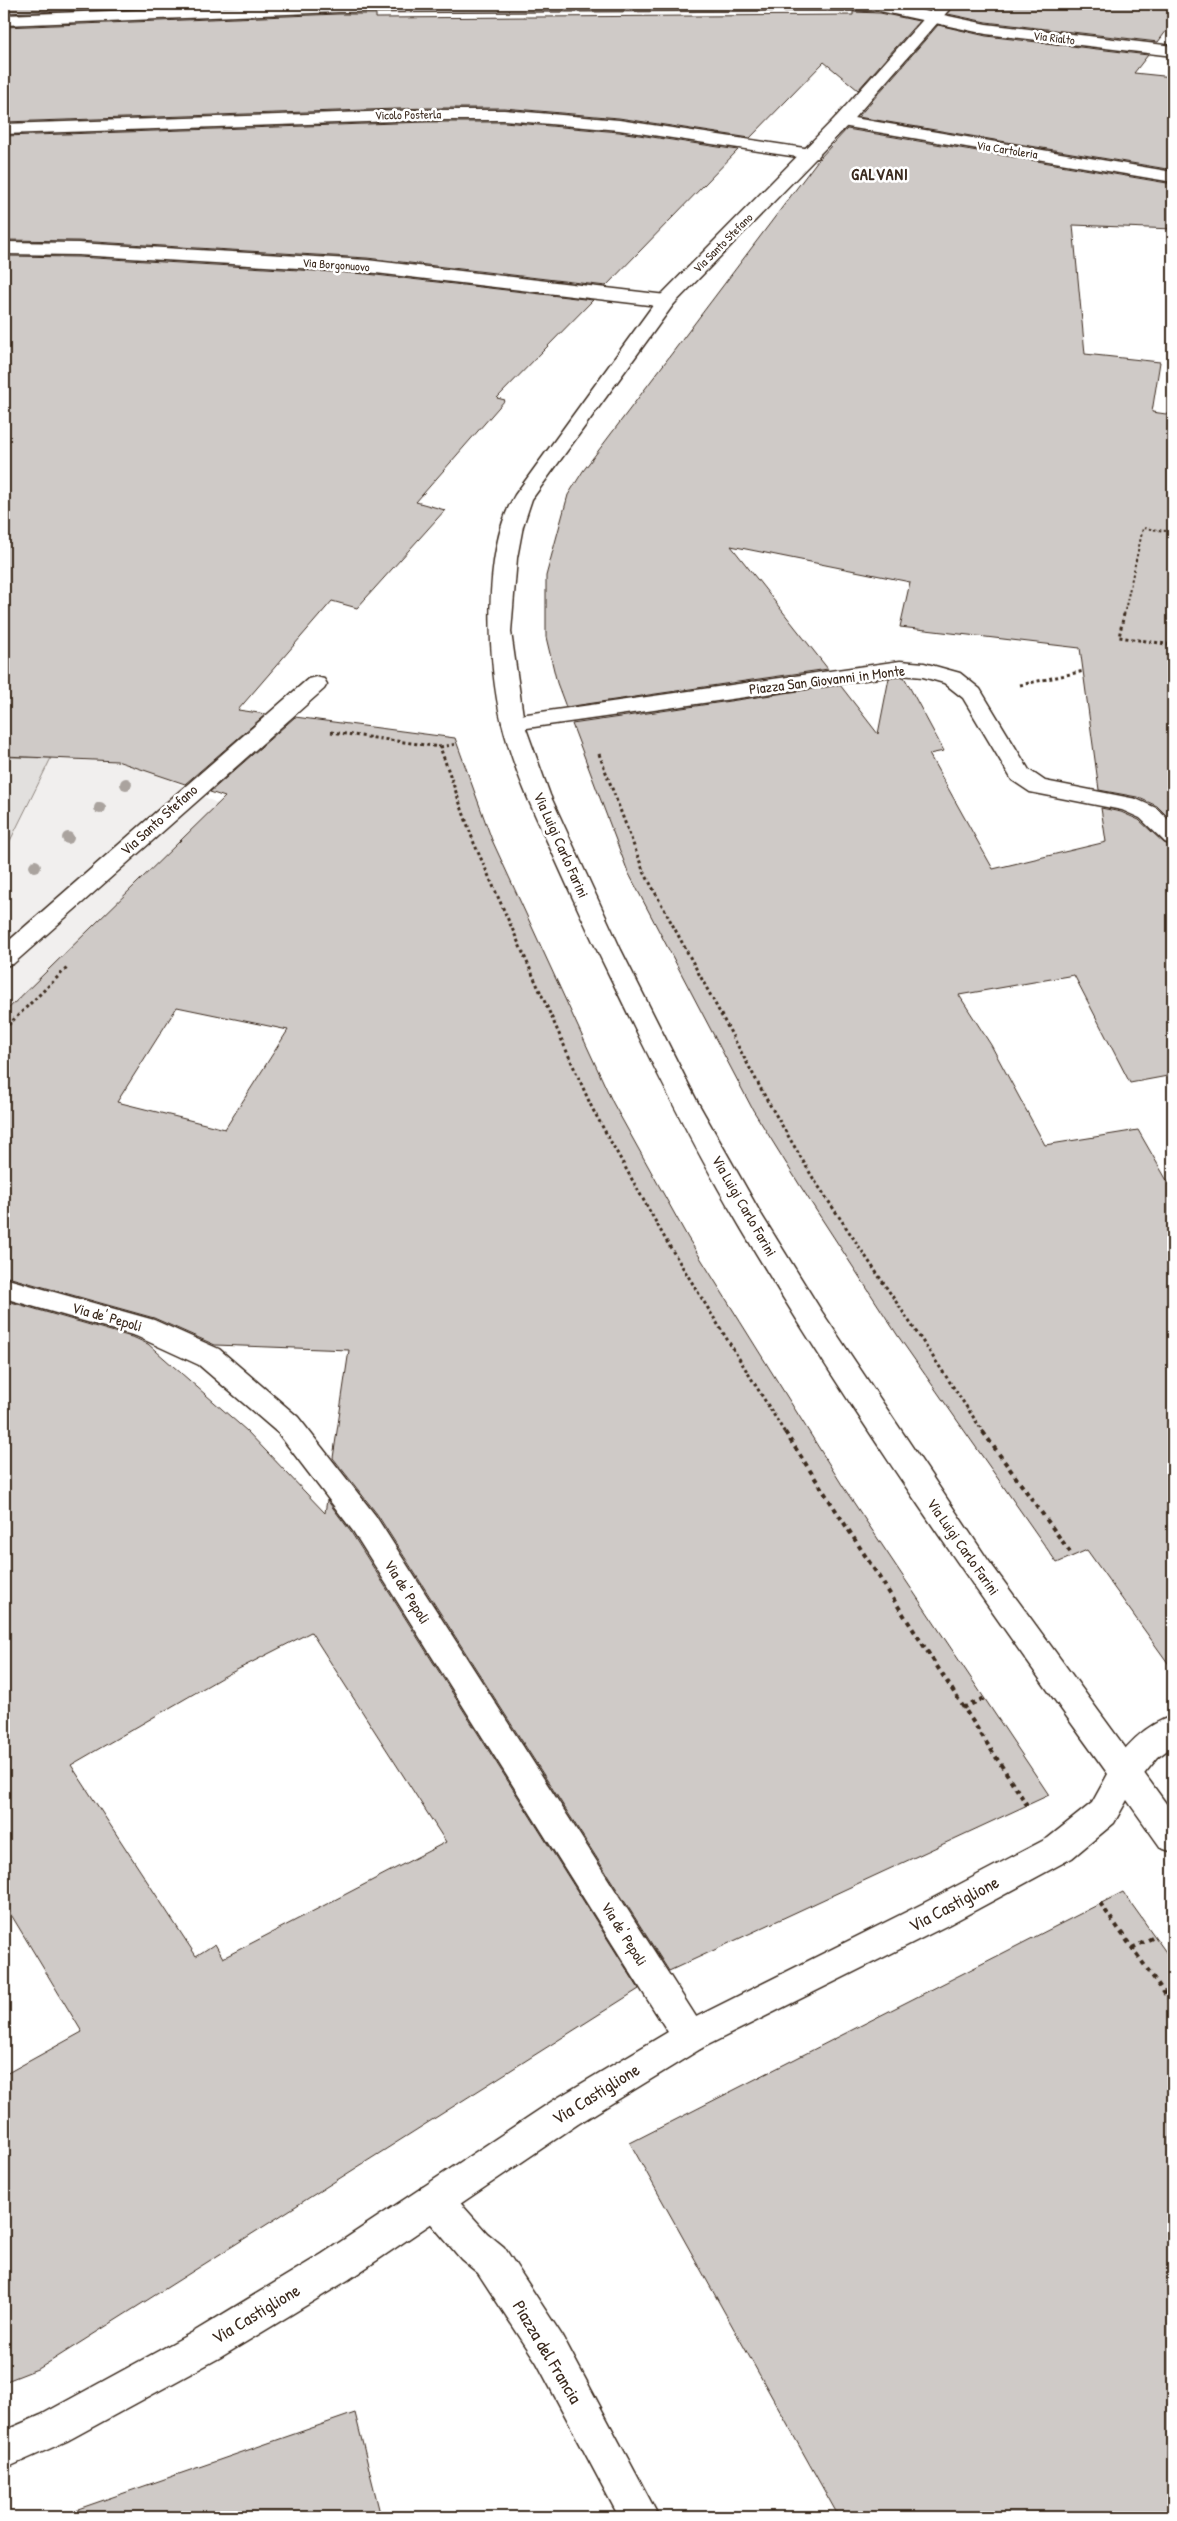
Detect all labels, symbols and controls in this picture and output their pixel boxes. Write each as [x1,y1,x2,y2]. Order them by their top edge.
street label: Via Rialto [1032,27,1076,49]
street label: Vicolo Posterla [375,105,442,124]
street label: Via Cartoleria [975,136,1039,163]
district label: GALVANI [851,163,909,185]
street label: Via Santo Stefano [689,209,756,276]
street label: Via Borgonuovo [302,254,370,275]
street label: Piazza San Giovanni in Monte [748,660,906,699]
street label: Via Santo Stefano [115,779,202,860]
street label: Via Luigi Carlo Farini [529,789,594,901]
street label: Via Luigi Carlo Farini [707,1151,782,1260]
street label: Via de' Pepoli [70,1297,145,1337]
street label: Via Luigi Carlo Farini [922,1494,1005,1599]
street label: Via de' Pepoli [379,1556,435,1628]
street label: Via Castiglione [904,1869,1003,1938]
street label: Via de' Pepoli [596,1898,652,1970]
street label: Via Castiglione [547,2057,644,2130]
street label: Via Castiglione [207,2277,305,2350]
street label: Piazza del Francia [507,2295,588,2408]

